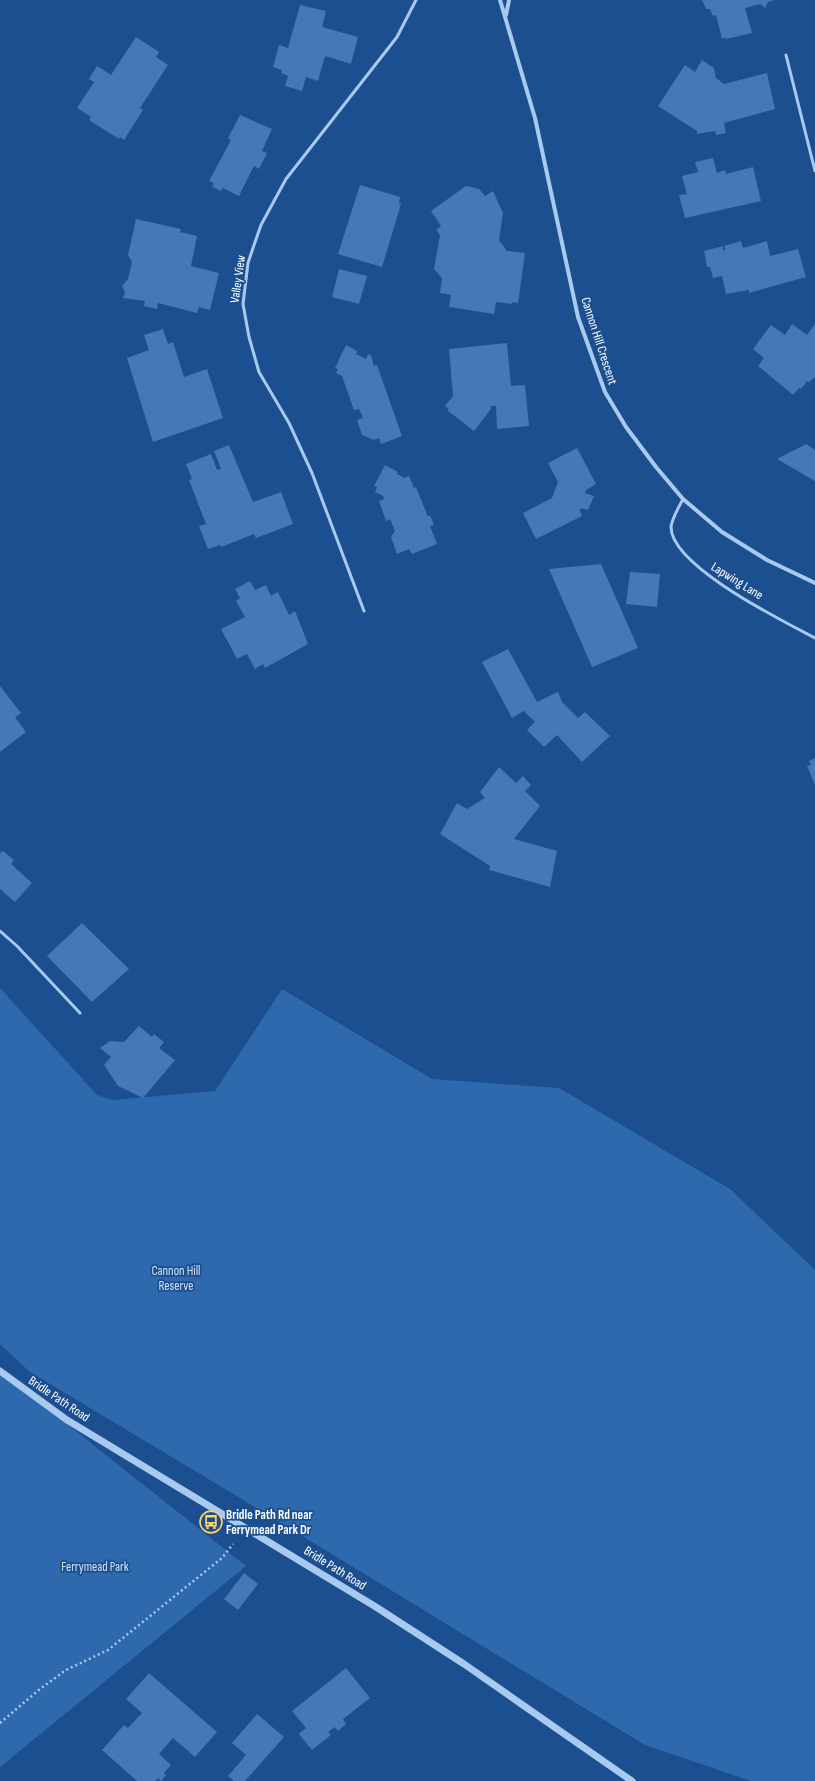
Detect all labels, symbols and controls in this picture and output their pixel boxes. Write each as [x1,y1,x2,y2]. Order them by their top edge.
street label: Valley View [227,253,249,304]
street label: Cannon Hill Crescent [577,295,621,387]
street label: Lapwing Lane [708,559,766,603]
park label: Cannon Hill Reserve [151,1263,201,1294]
street label: Bridle Path Road [25,1373,93,1425]
place label: Bridle Path Rd near Ferrymead Park Dr [226,1507,313,1538]
bus stop icon: Bridle Path Rd near Ferrymead Park Dr [198,1509,224,1535]
street label: Bridle Path Road [301,1542,369,1594]
park label: Ferrymead Park [61,1559,129,1575]

